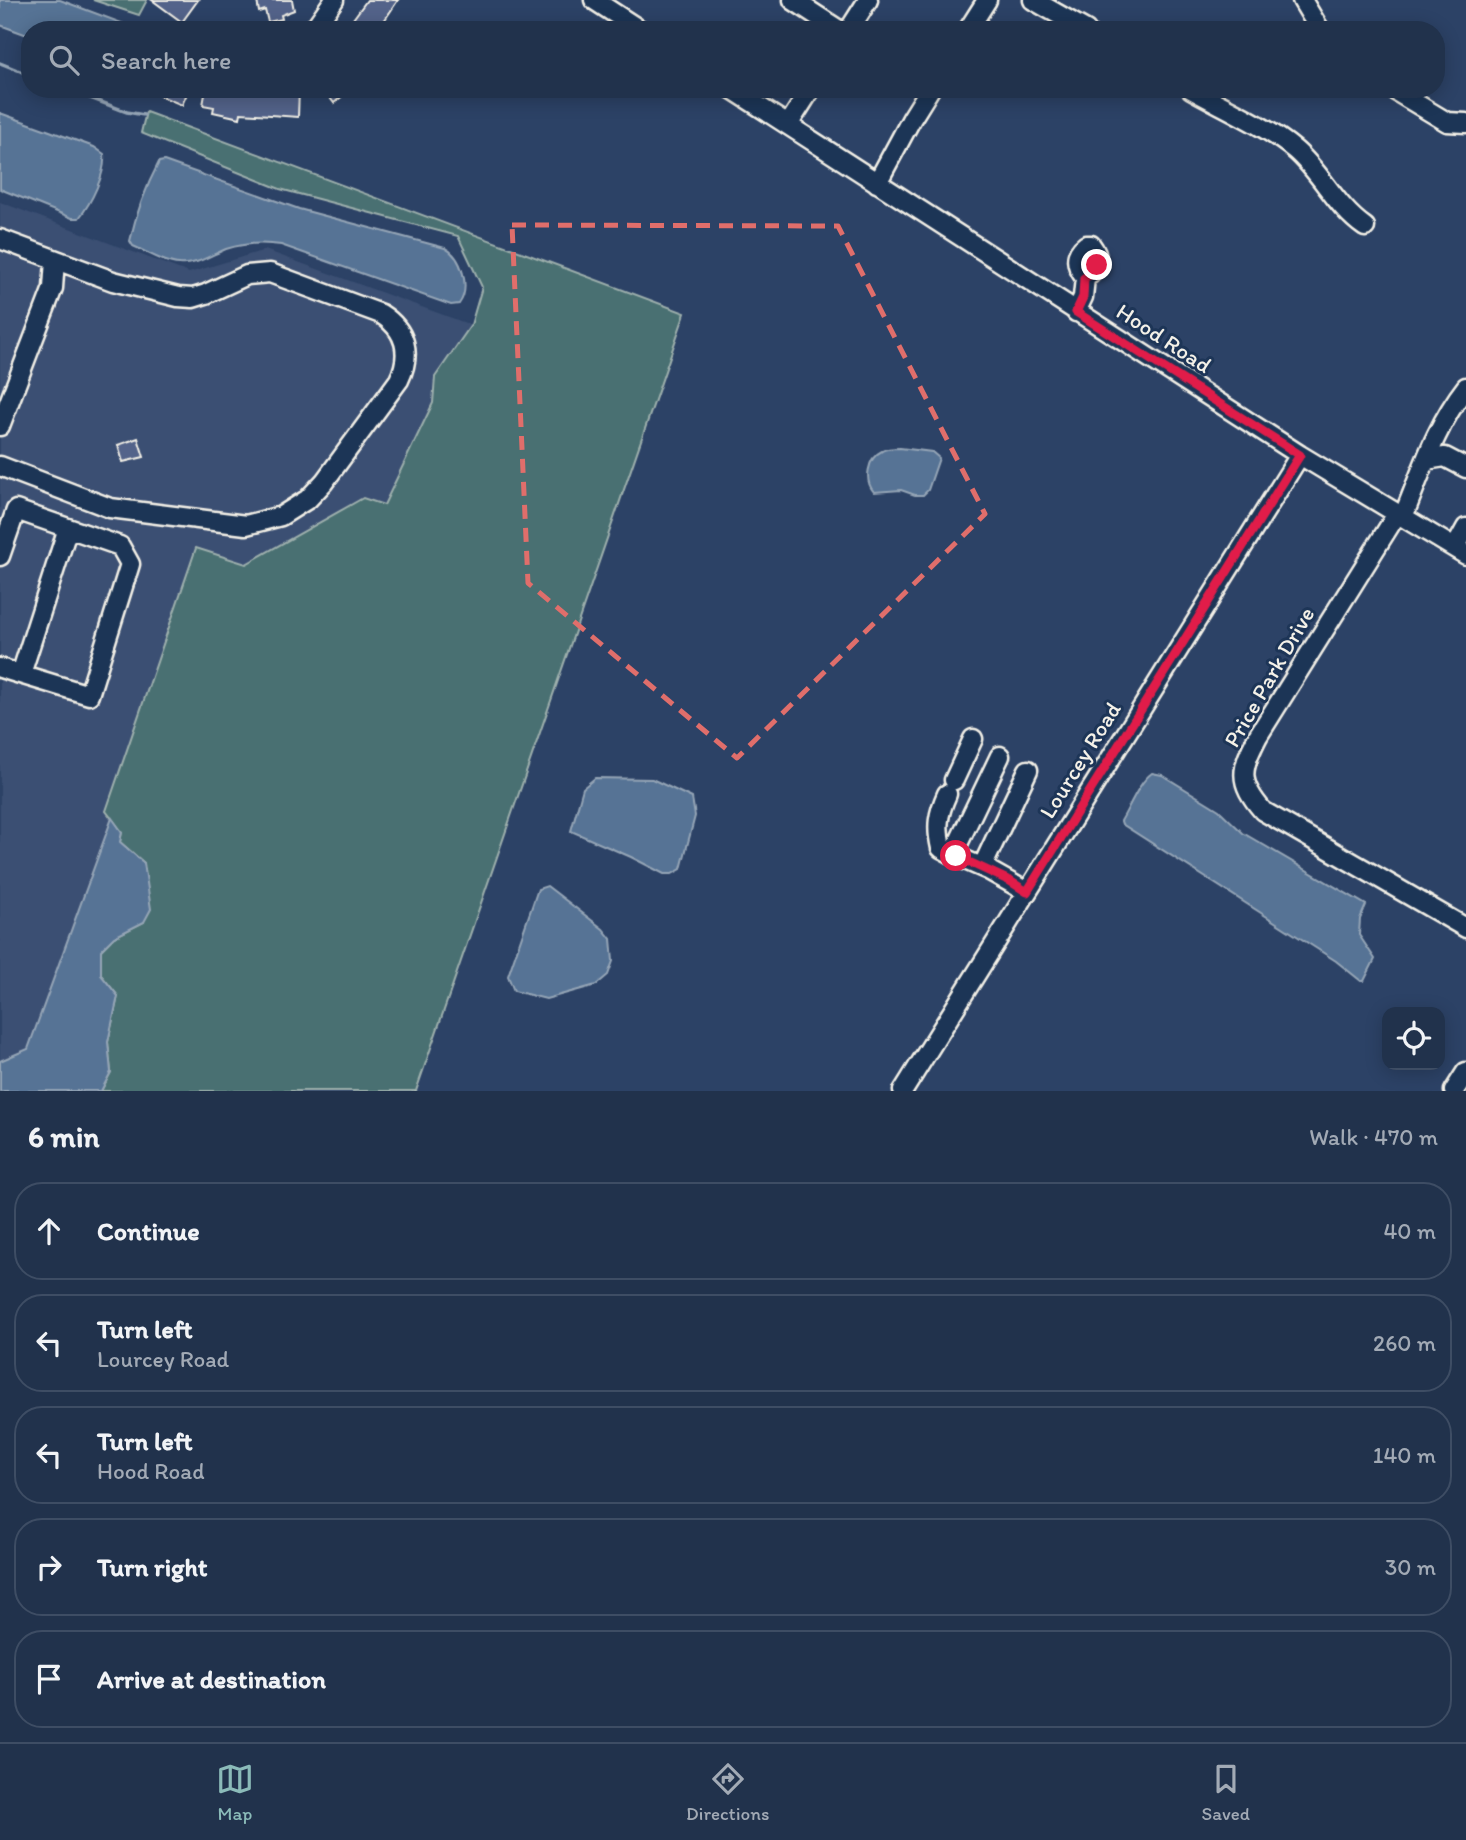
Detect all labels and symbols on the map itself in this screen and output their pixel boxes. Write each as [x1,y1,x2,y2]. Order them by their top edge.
route end [1081,249,1112,280]
street label: Hood Road [1111,297,1217,379]
street label: Price Park Drive [1218,602,1320,752]
street label: Lourcey Road [1033,696,1127,823]
route start [940,840,971,871]

